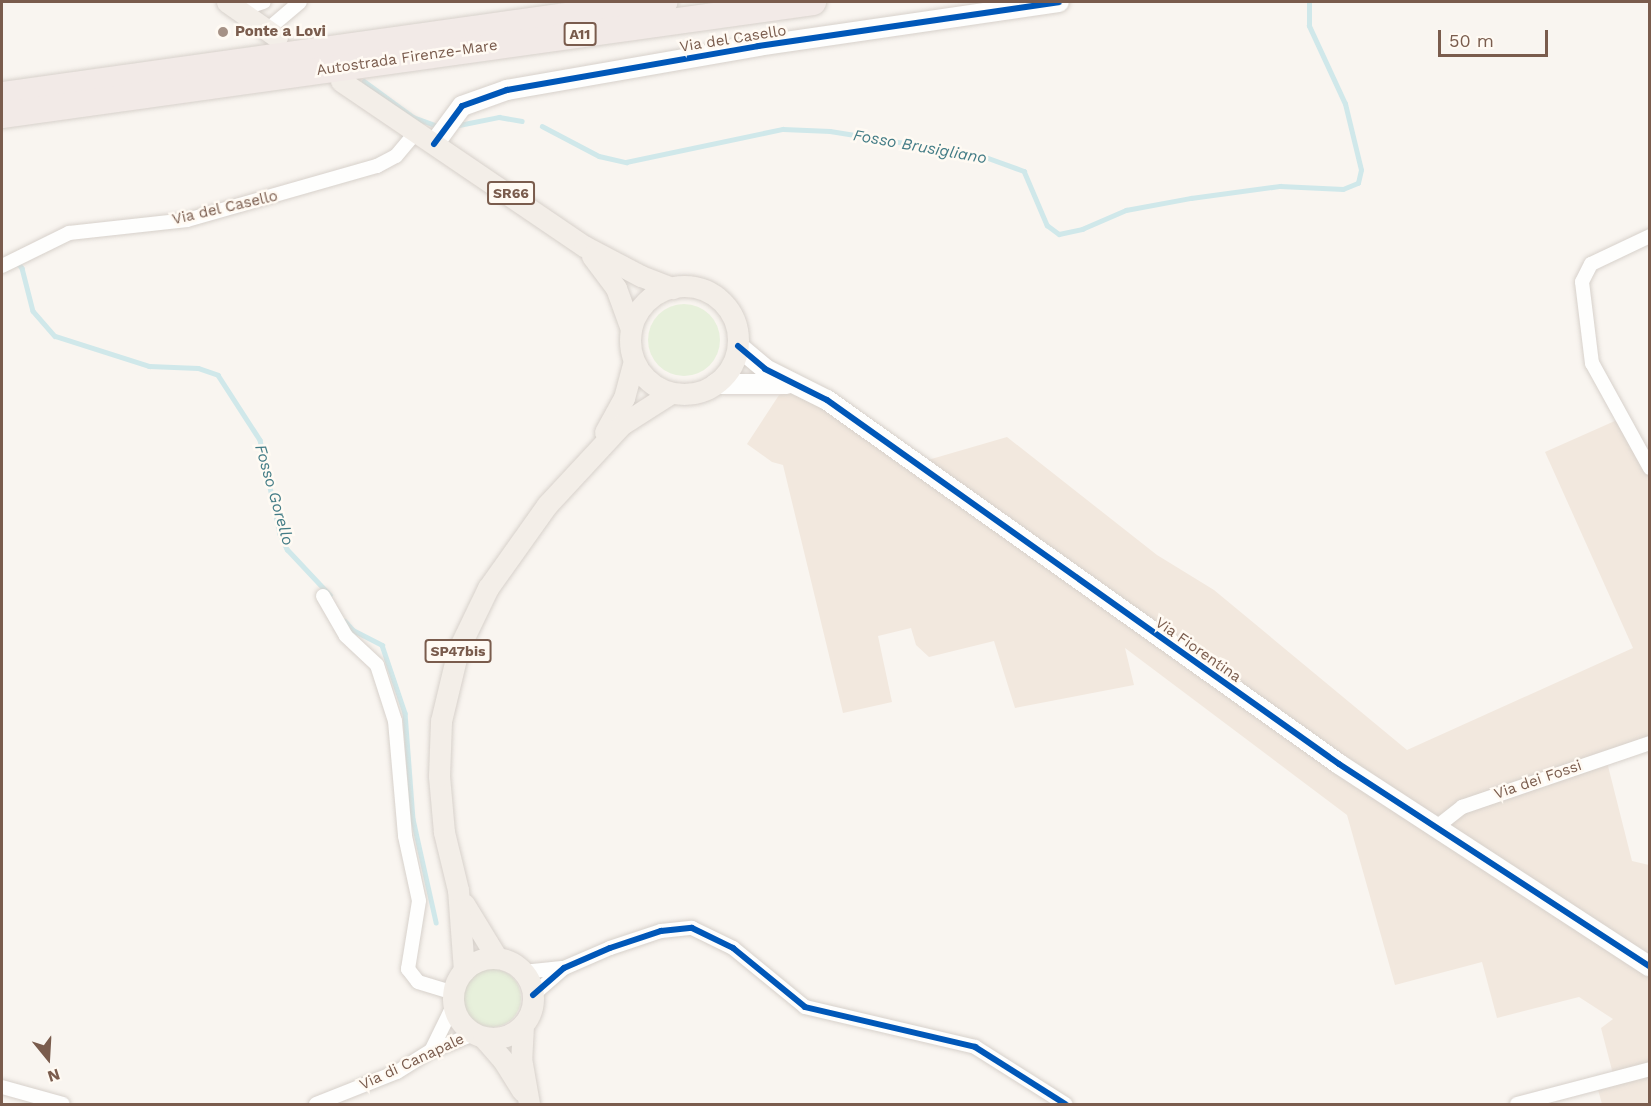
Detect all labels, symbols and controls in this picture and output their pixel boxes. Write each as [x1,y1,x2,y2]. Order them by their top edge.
scale bar [1441,18,1550,56]
street label: Via del Casello [678,22,788,56]
place label: Ponte a Lovi [235,23,326,41]
road number: A11 [564,23,596,45]
marker: Ponte a Lovi [216,25,230,39]
text: 50 m [1449,30,1494,51]
street label: Autostrada Firenze-Mare [315,36,499,80]
water label: Fosso Brusigliano [852,126,988,168]
road number: SR66 [487,182,535,204]
street label: Via del Casello [170,187,280,229]
water label: Fosso Gorello [250,442,298,548]
street label: Via Fiorentina [1151,614,1245,686]
road number: SP47bis [424,640,492,662]
street label: Via dei Fossi [1492,757,1584,803]
north arrow [18,1028,78,1088]
street label: Via di Canapale [357,1030,467,1094]
text: N [45,1065,62,1086]

